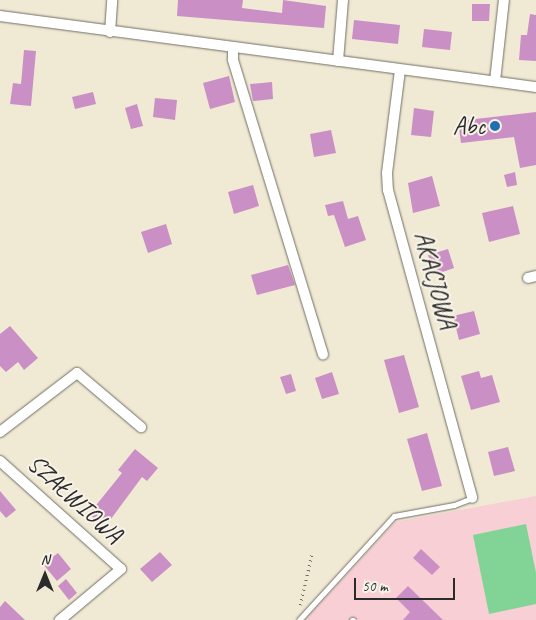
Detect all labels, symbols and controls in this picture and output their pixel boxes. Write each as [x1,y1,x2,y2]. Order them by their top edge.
place label: Abc [453,111,485,141]
marker: Abc [489,120,501,132]
street label: AKACJOWA [408,228,462,332]
street label: SZAŁWIOWA [21,448,129,550]
north arrow [20,550,70,600]
text: N [41,551,49,568]
scale bar [356,568,457,600]
text: 50 m [362,577,388,596]

